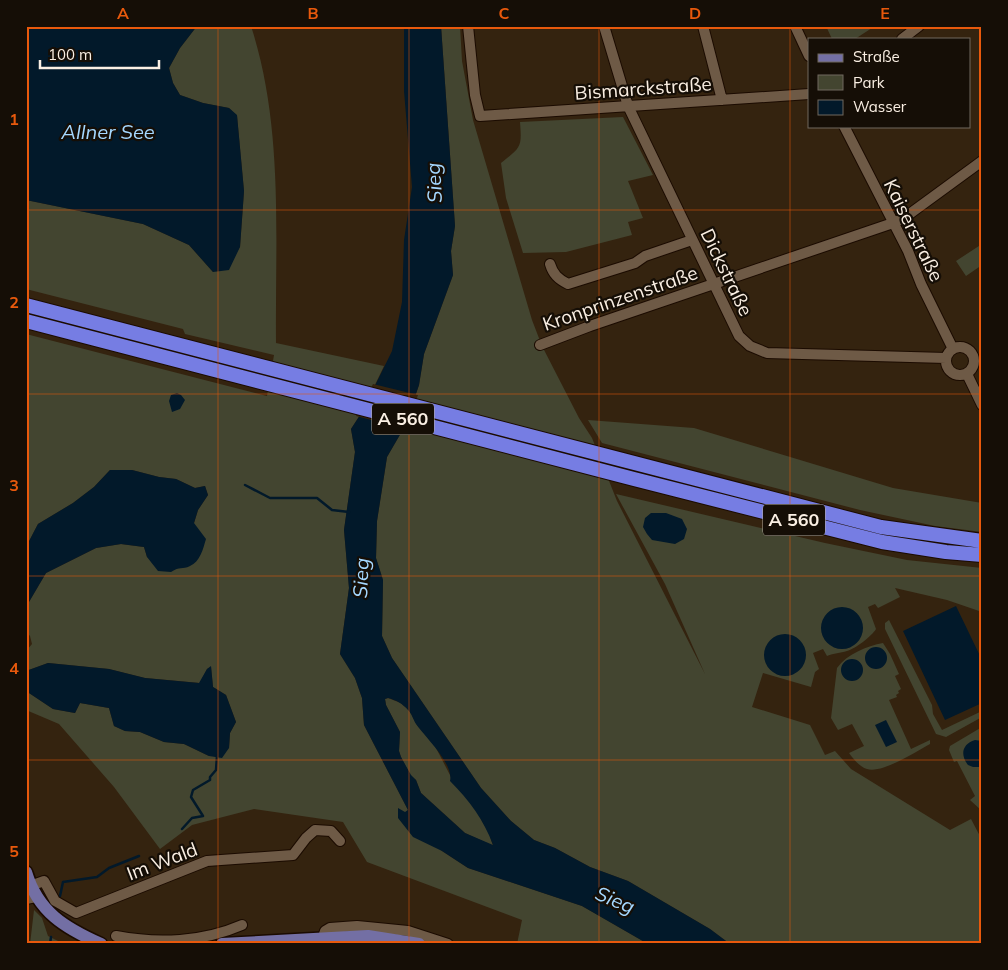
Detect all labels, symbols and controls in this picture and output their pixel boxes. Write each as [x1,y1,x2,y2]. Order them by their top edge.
text: A [117,3,129,23]
text: B [307,3,319,23]
text: C [499,3,510,23]
text: D [689,3,701,23]
text: E [880,3,890,23]
scale bar [40,38,159,70]
legend [808,38,970,128]
text: 100 m [48,45,92,64]
text: Straße [853,47,900,66]
street label: Bismarckstraße [574,71,712,105]
text: Park [853,73,885,92]
text: Wasser [853,97,907,116]
text: 1 [9,109,19,129]
water label: Allner See [60,119,155,144]
water label: Sieg [420,162,447,204]
street label: Kaiserstraße [879,175,949,285]
street label: Dickstraße [696,224,758,320]
street label: Kronprinzenstraße [539,260,701,336]
text: 2 [9,292,19,312]
road number: A 560 [372,404,434,434]
text: 3 [9,475,19,495]
road number: A 560 [763,504,825,536]
water label: Sieg [347,557,374,599]
text: 4 [9,658,19,678]
street label: Im Wald [123,837,201,885]
text: 5 [9,841,19,861]
water label: Sieg [592,880,639,919]

